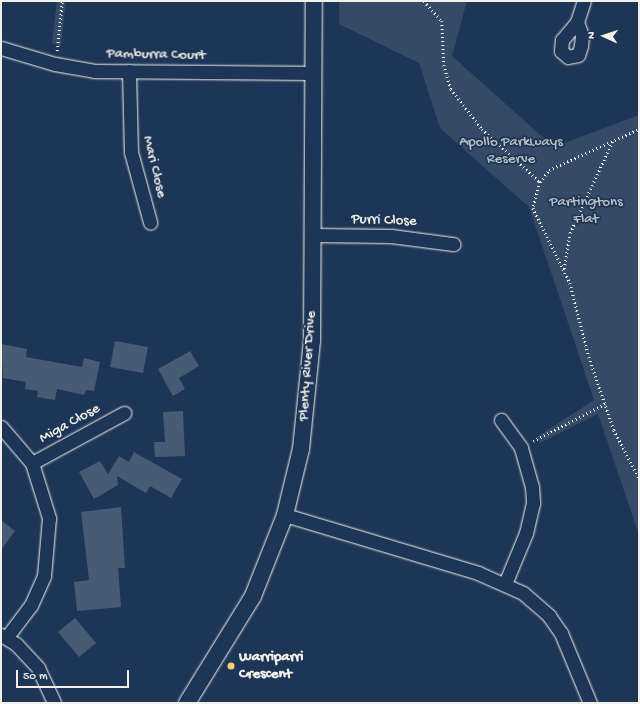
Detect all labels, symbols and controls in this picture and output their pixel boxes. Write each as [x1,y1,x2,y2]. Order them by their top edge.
north arrow [584,16,624,56]
text: N [586,31,598,39]
street label: Pamburra Court [106,45,206,65]
park label: Apollo Parkways Reserve [459,133,563,168]
street label: Mari Close [138,134,170,200]
park label: Partingtons Flat [549,193,623,228]
street label: Purri Close [351,211,417,231]
street label: Plenty River Drive [295,310,321,422]
street label: Miga Close [37,400,103,448]
place label: Warriparri Crescent [239,648,304,683]
marker: Warriparri Crescent [226,661,236,671]
scale bar [18,662,131,688]
text: 50 m [23,670,48,684]

